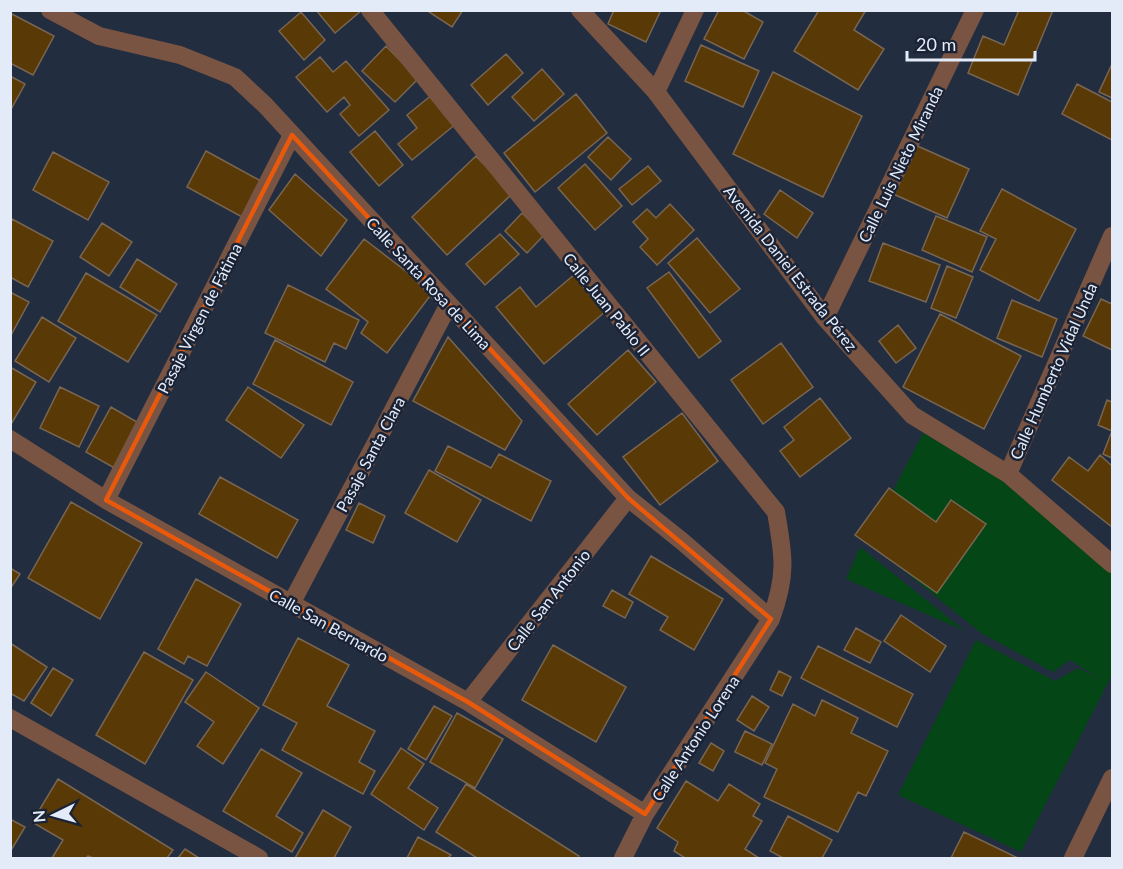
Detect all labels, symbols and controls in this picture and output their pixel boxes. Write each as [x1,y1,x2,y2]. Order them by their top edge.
scale bar [907,24,1034,62]
text: 20 m [916,33,956,55]
street label: Calle Luis Nieto Miranda [854,83,946,245]
street label: Avenida Daniel Estrada Pérez [721,182,861,354]
street label: Calle Santa Rosa de Lima [363,213,495,353]
street label: Pasaje Virgen de Fátima [153,240,245,396]
street label: Calle Juan Pablo II [560,249,654,359]
street label: Calle Humberto Vidal Unda [1005,280,1101,462]
street label: Pasaje Santa Clara [332,393,408,515]
street label: Calle San Antonio [502,545,594,655]
street label: Calle San Bernardo [266,584,392,666]
street label: Calle Antonio Lorena [647,672,743,804]
north arrow [24,785,84,845]
text: N [29,809,49,823]

